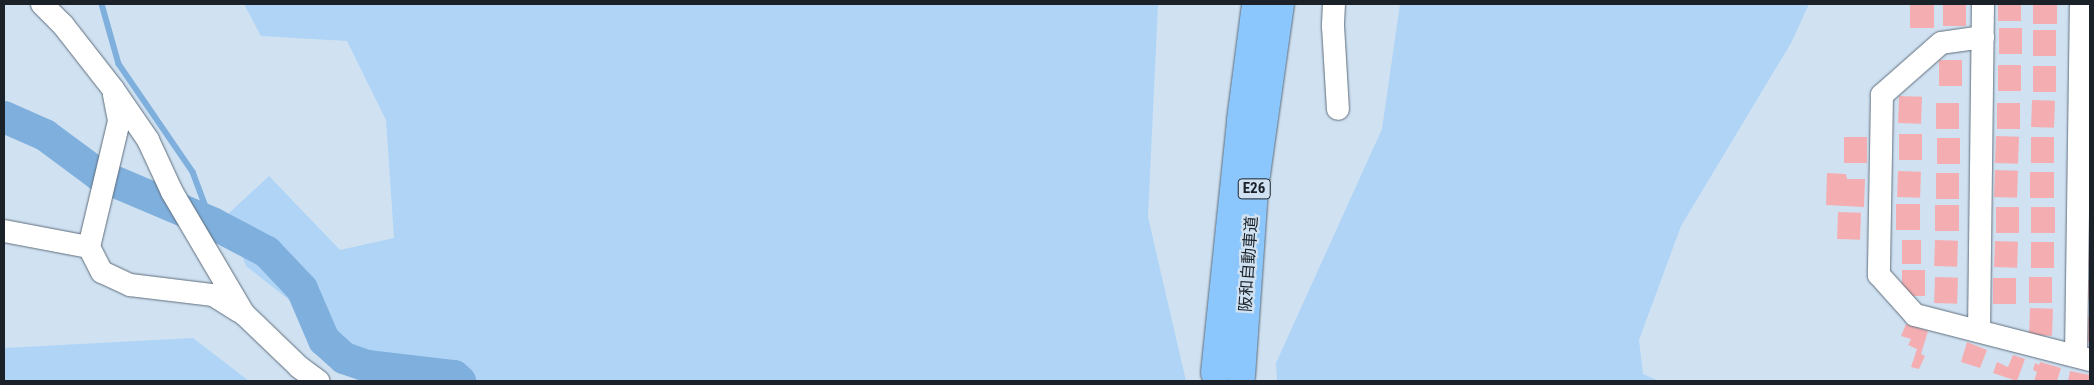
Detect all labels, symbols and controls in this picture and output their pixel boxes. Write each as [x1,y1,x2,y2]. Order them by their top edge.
road number: E26 [1236,176,1272,202]
street label: 阪和自動車道 [1236,215,1262,313]

